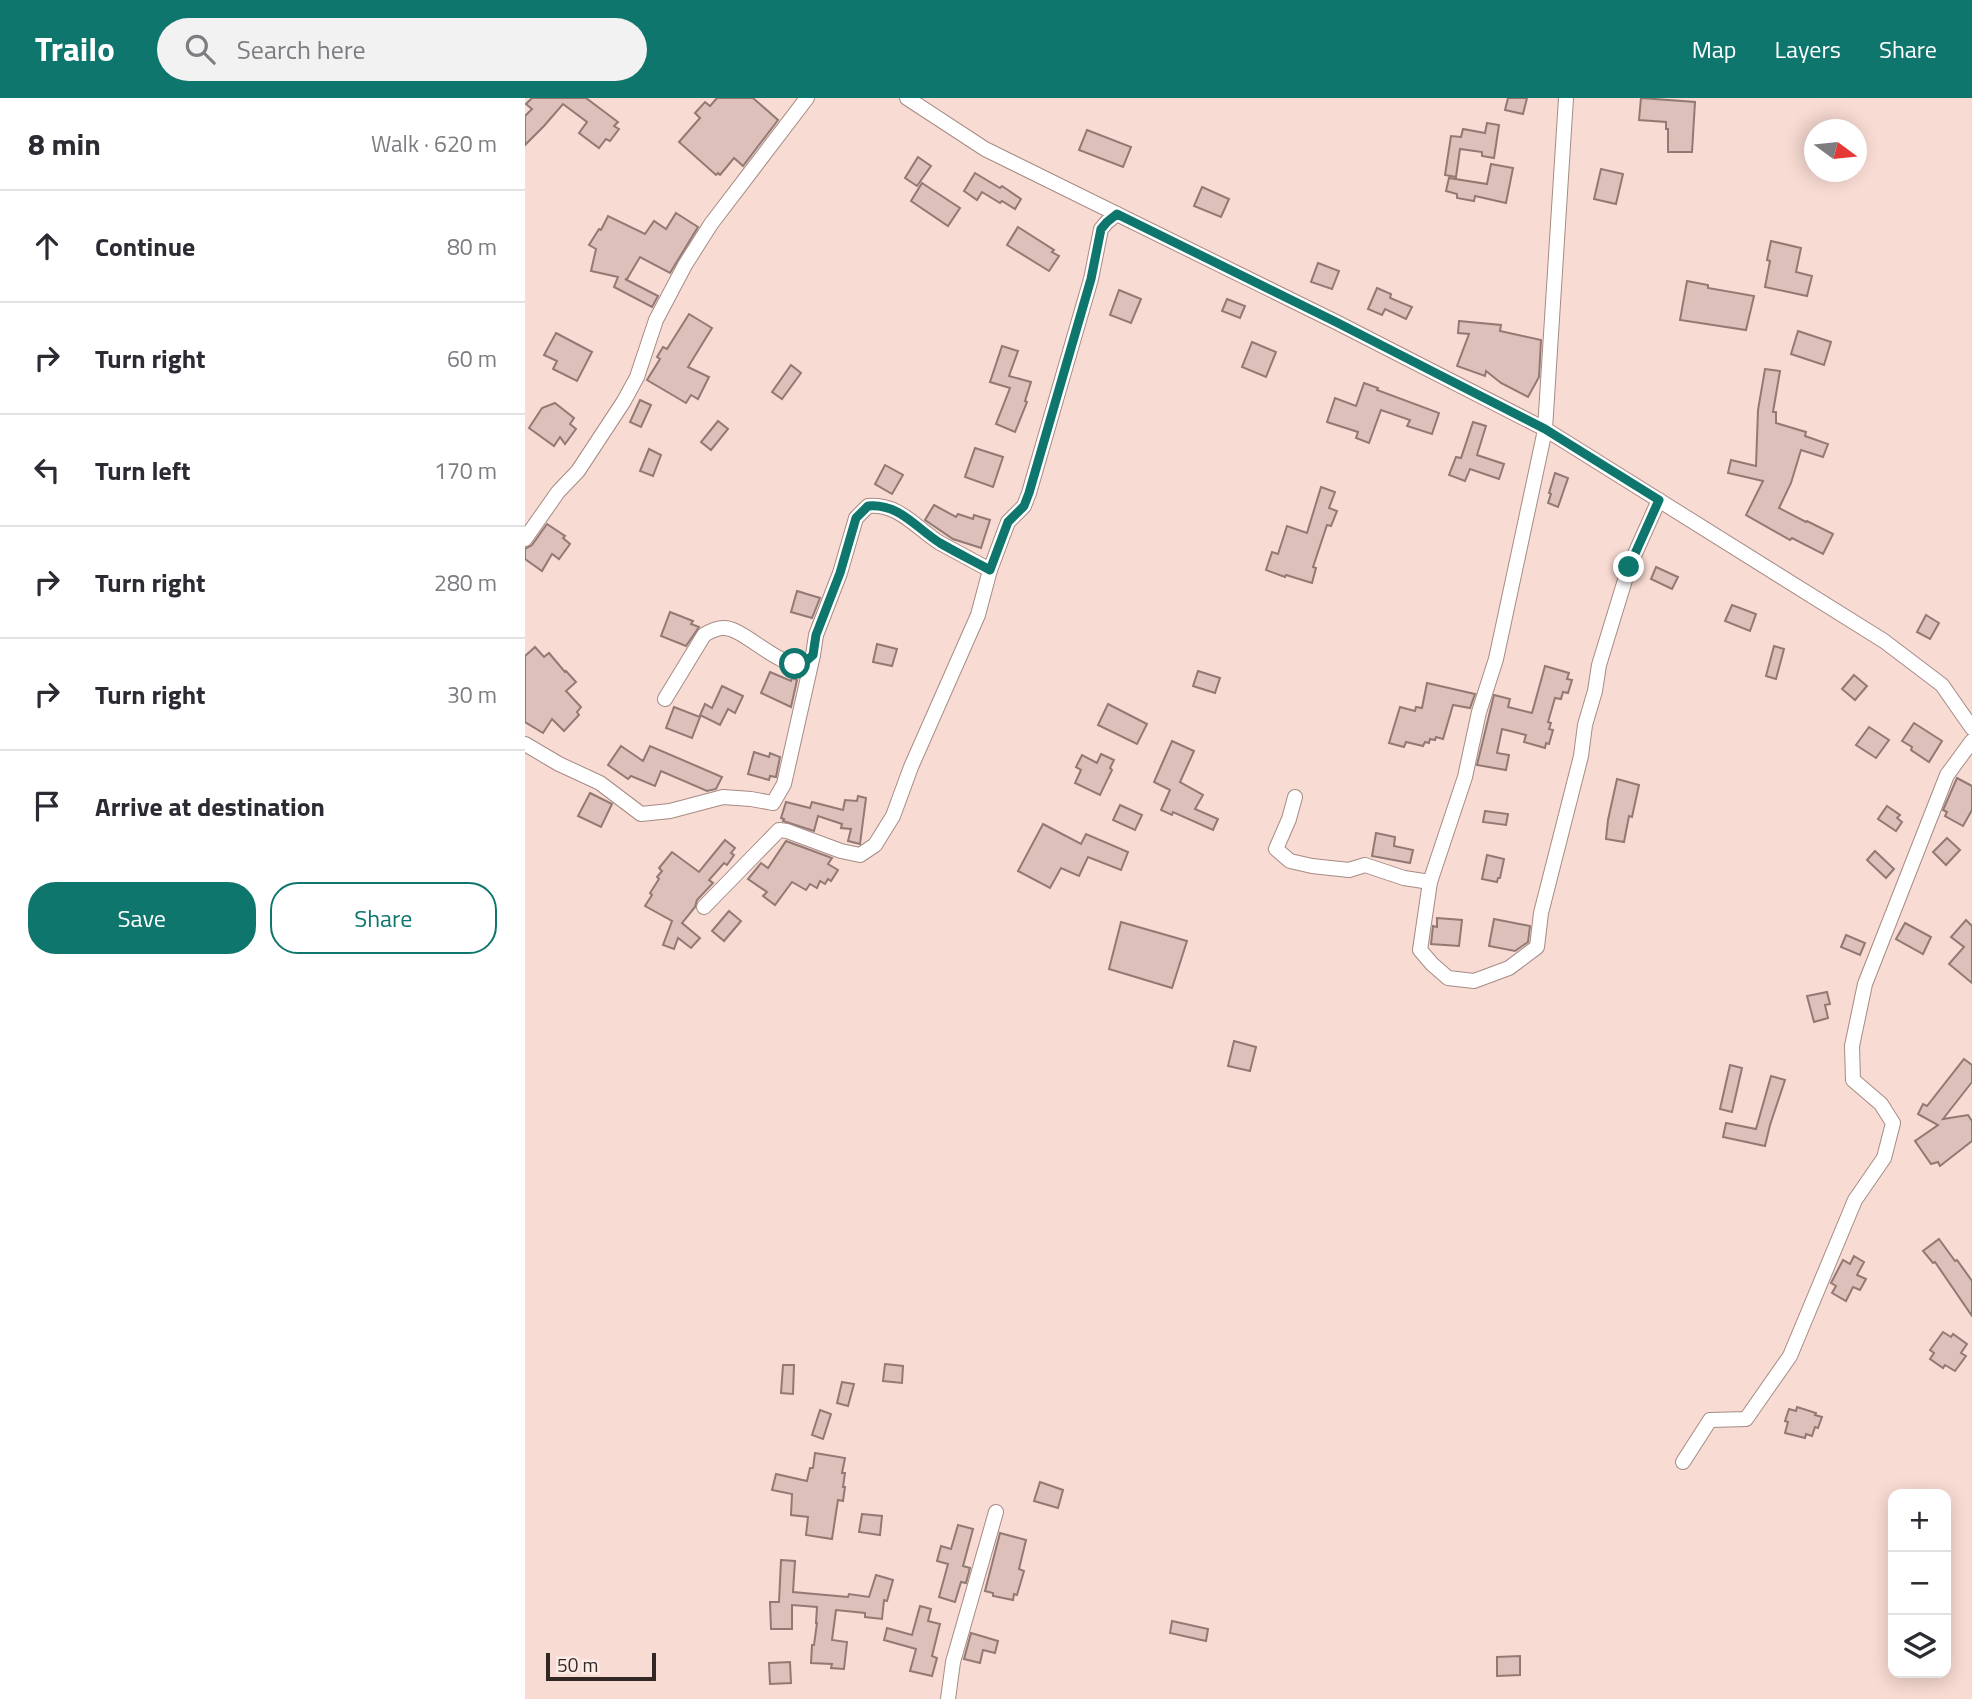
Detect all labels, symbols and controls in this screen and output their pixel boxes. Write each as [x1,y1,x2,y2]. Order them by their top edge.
search box [157,18,647,81]
text: Trailo [35,24,115,74]
icon: search [181,30,219,68]
text: Search here [237,30,366,69]
text: Map [1692,31,1737,67]
text: Layers [1775,31,1841,67]
text: Share [1879,31,1937,67]
north arrow [1804,119,1867,182]
text: 8 min [28,121,101,167]
text: Walk · 620 m [371,126,497,161]
icon: ahead [28,227,66,265]
text: Continue [95,227,195,266]
text: 80 m [447,229,497,264]
icon: right [28,339,66,377]
text: Turn right [95,339,206,378]
text: 60 m [447,341,497,376]
icon: left [28,451,66,489]
text: Turn left [95,451,190,490]
text: 170 m [434,453,497,488]
route end [1613,551,1644,582]
icon: right [28,563,66,601]
text: Turn right [95,563,206,602]
text: 280 m [434,565,497,600]
route start [779,648,810,679]
icon: right [28,675,66,713]
text: Turn right [95,675,206,714]
text: 30 m [447,677,497,712]
icon: arrive [28,787,66,825]
text: Arrive at destination [95,787,325,826]
button: Save [28,882,256,954]
button: Share [270,882,497,954]
map controls [1888,1489,1951,1678]
button: + [1888,1489,1951,1552]
button: − [1888,1552,1951,1615]
button: layers [1888,1615,1951,1678]
scale bar [546,1650,656,1682]
text: 50 m [557,1650,598,1679]

